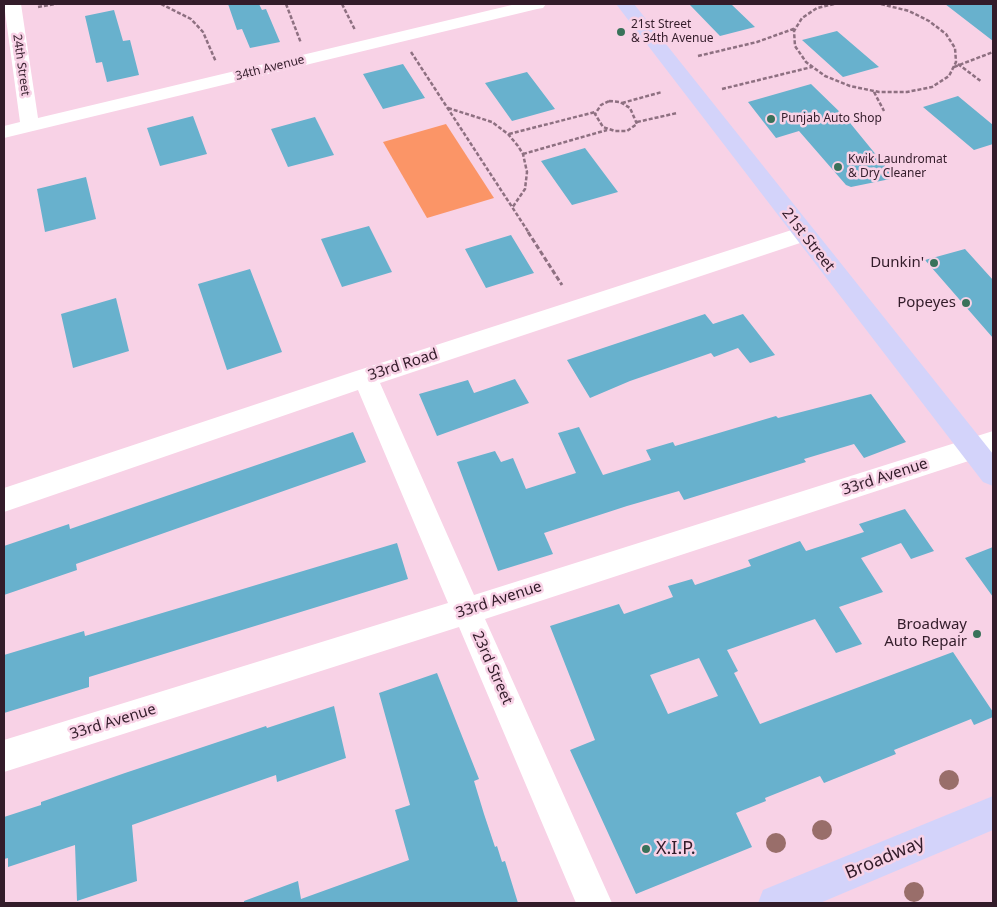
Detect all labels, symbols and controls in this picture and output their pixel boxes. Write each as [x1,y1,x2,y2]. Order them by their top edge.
place label: 21st Street & 34th Avenue [631,18,714,46]
marker: 21st Street & 34th Avenue [615,26,627,38]
street label: 24th Street [10,33,32,97]
street label: 34th Avenue [234,52,306,84]
place label: Punjab Auto Shop [781,112,882,126]
marker: Punjab Auto Shop [765,113,777,125]
place label: Kwik Laundromat & Dry Cleaner [848,153,947,181]
marker: Kwik Laundromat & Dry Cleaner [832,161,844,173]
street label: 21st Street [778,205,838,275]
place label: Dunkin' [870,254,924,272]
marker: Dunkin' [928,257,940,269]
place label: Popeyes [897,294,956,312]
marker: Popeyes [960,297,972,309]
street label: 33rd Road [366,345,440,385]
street label: 33rd Avenue [840,455,930,499]
street label: 33rd Avenue [454,578,544,622]
place label: Broadway Auto Repair [884,616,967,651]
marker: Broadway Auto Repair [971,628,983,640]
street label: 23rd Street [468,629,516,707]
street label: 33rd Avenue [68,700,158,744]
street label: Broadway [842,832,928,884]
place label: X.I.P. [656,838,696,860]
marker: X.I.P. [640,843,652,855]

